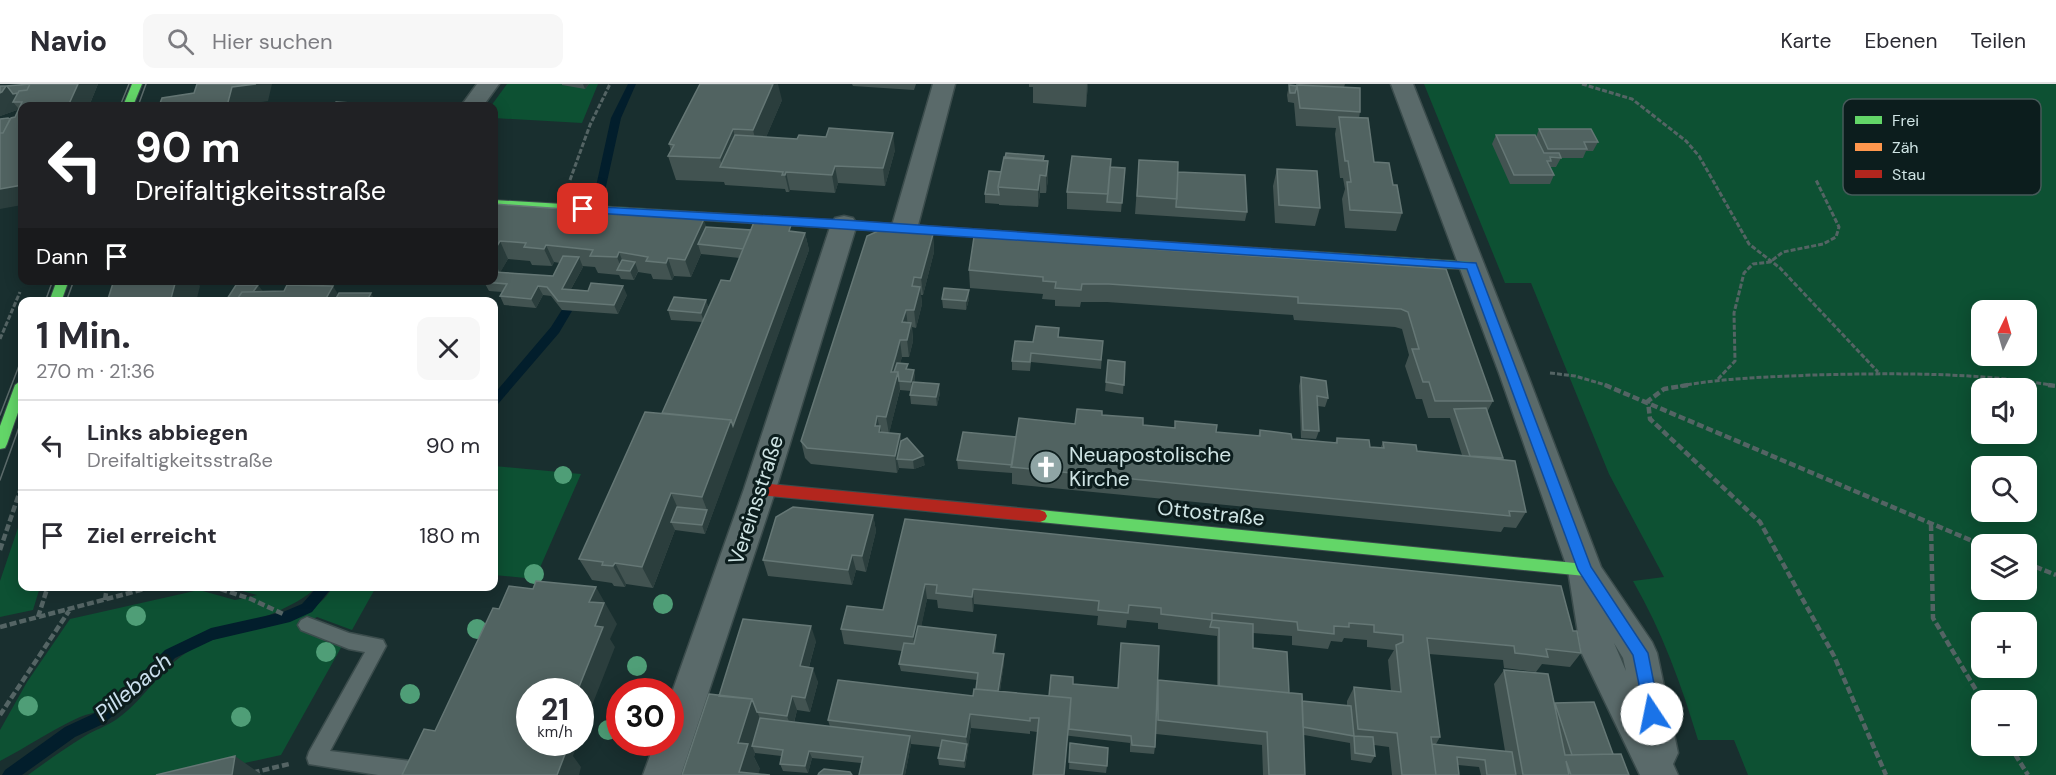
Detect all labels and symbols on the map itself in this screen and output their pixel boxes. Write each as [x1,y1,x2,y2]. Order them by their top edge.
legend [1843,99,2041,195]
text: Frei [1892,110,1919,131]
text: Zäh [1892,137,1919,158]
text: Stau [1892,164,1925,185]
pin [557,183,608,234]
north arrow [1971,300,2037,366]
street label: Vereinsstraße [722,432,790,568]
place label: Neuapostolische Kirche [1069,441,1231,493]
church icon: Neuapostolische Kirche [1028,449,1064,485]
street label: Ottostraße [1156,493,1266,533]
water label: Pillebach [89,646,177,728]
speed limit sign: 30 [606,678,684,756]
position arrow [1620,682,1684,746]

